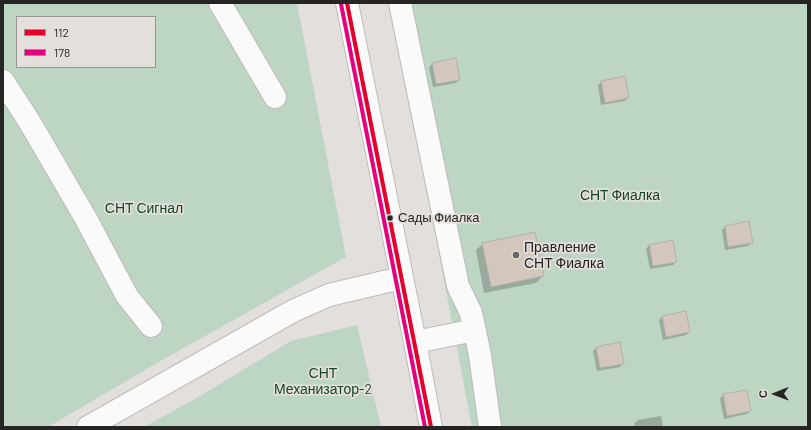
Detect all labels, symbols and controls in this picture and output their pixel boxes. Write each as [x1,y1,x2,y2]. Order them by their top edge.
legend [16,16,156,68]
text: 112 [54,25,69,39]
text: 178 [54,45,70,59]
park label: СНТ Фиалка [580,187,660,203]
park label: СНТ Сигнал [105,200,183,216]
place label: Сады Фиалка [398,210,479,226]
marker: Сады Фиалка [385,213,395,223]
place label: Правление СНТ Фиалка [524,239,604,272]
marker: Правление СНТ Фиалка [511,250,521,260]
park label: СНТ Механизатор-2 [274,365,372,398]
north arrow [755,374,795,414]
text: С [756,390,769,398]

